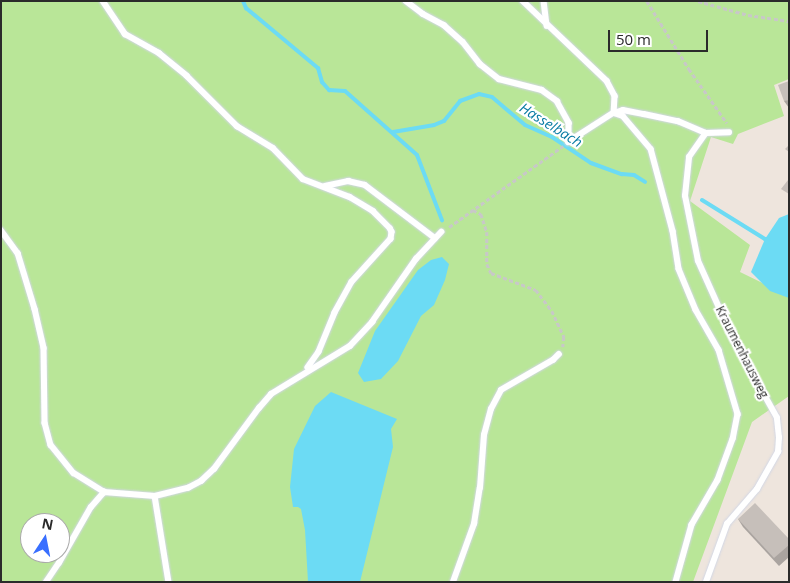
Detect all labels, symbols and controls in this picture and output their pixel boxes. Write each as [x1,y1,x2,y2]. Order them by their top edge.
scale bar [610,20,710,52]
text: 50 m [616,29,651,49]
water label: Hasselbach [517,99,585,151]
street label: Kraumenhausweg [713,304,771,400]
north arrow [20,513,70,563]
text: N [40,513,55,534]

